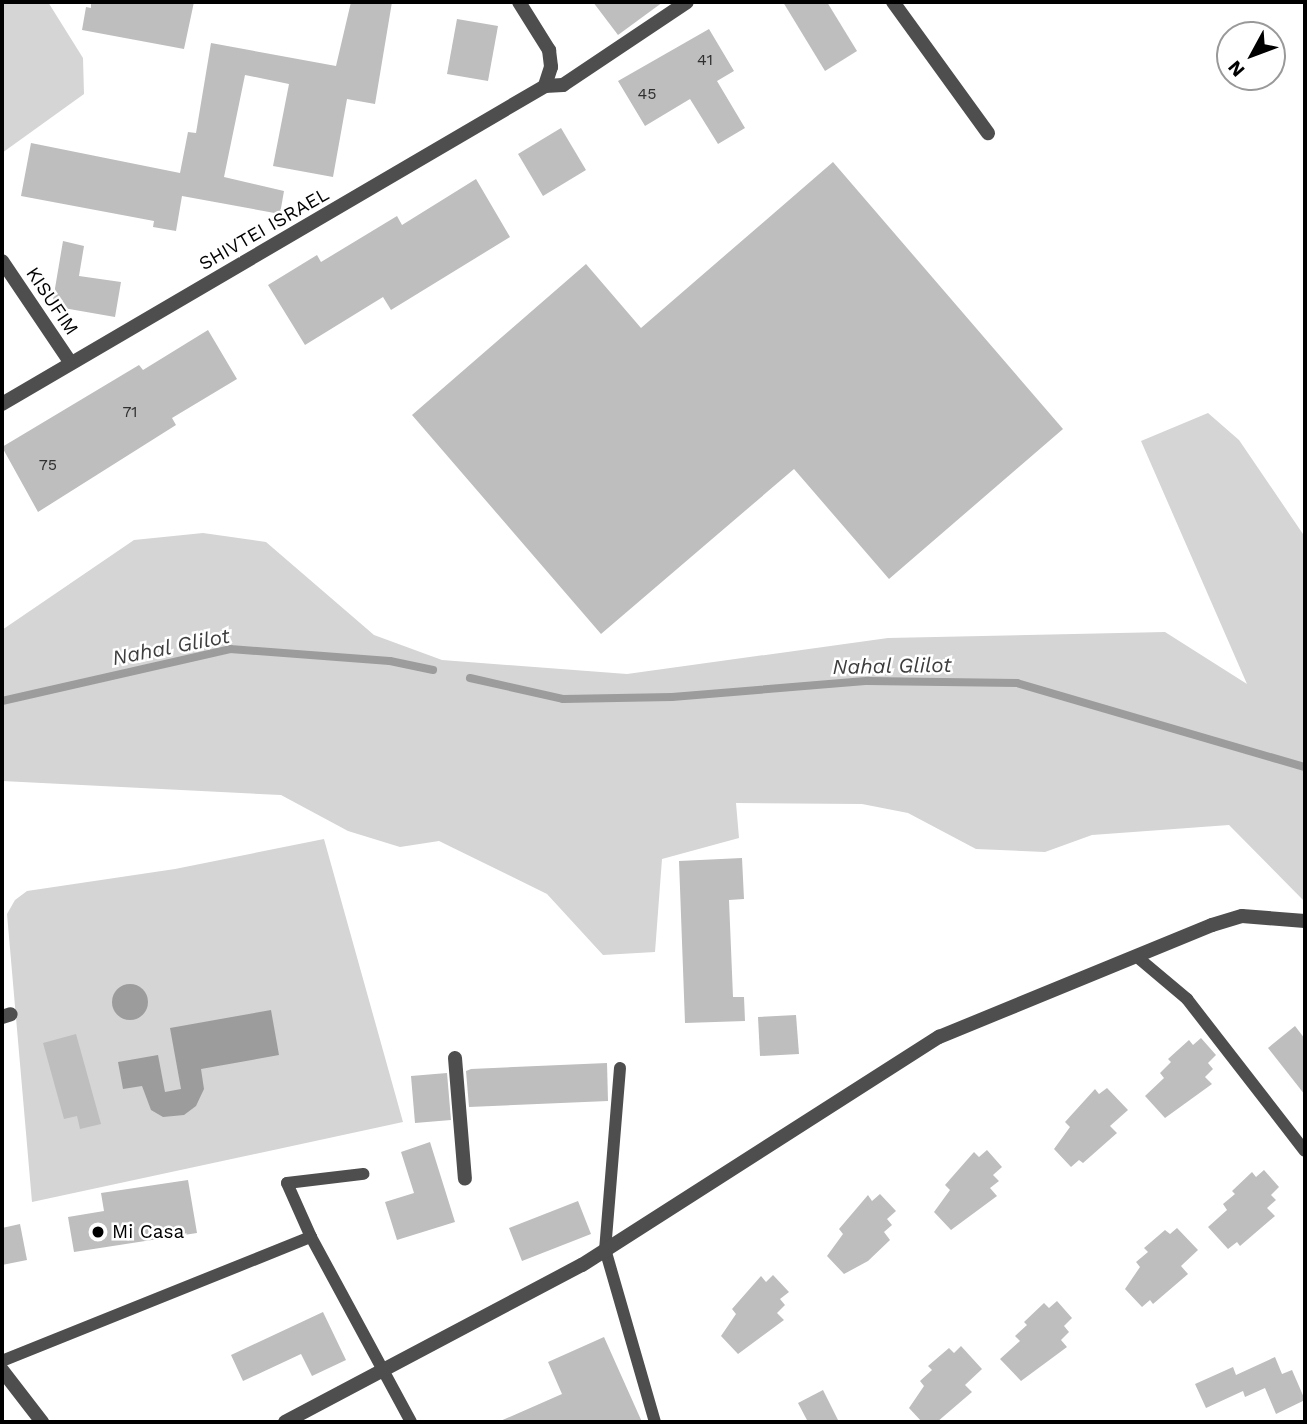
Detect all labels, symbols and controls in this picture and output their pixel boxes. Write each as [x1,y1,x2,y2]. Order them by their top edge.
north arrow [1216,21,1286,91]
house number: 41 [697,50,713,70]
text: N [1223,56,1250,82]
house number: 45 [637,84,657,104]
street label: SHIVTEI ISRAEL [195,183,333,275]
street label: KISUFIM [21,263,83,339]
house number: 71 [122,402,138,422]
house number: 75 [39,455,57,475]
water label: Nahal Glilot [110,623,232,671]
water label: Nahal Glilot [832,652,952,680]
place label: Mi Casa [112,1221,184,1243]
marker: Mi Casa [90,1224,106,1240]

